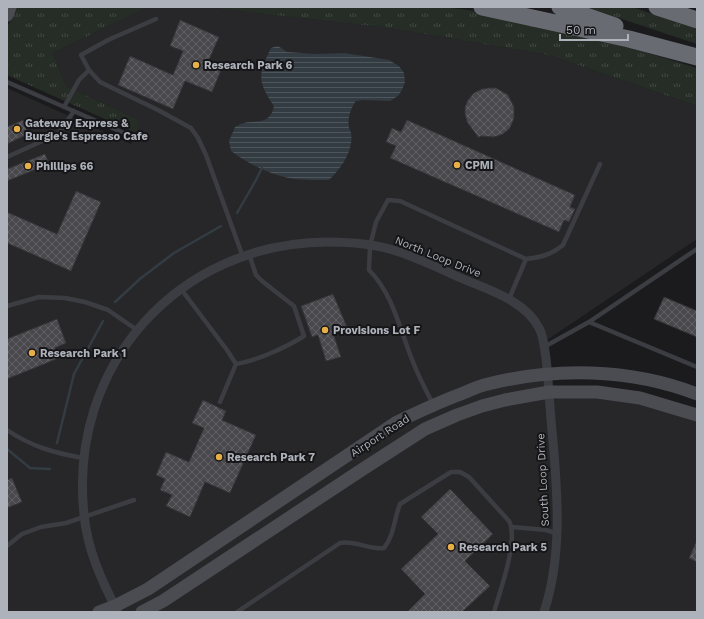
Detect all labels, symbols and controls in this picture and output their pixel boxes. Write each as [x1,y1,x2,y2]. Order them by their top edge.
scale bar [560,16,628,42]
text: 50 m [566,23,596,37]
place label: Research Park 6 [204,59,293,72]
marker: Research Park 6 [191,60,201,70]
place label: Gateway Express & Burgie's Espresso Cafe [25,117,148,143]
marker: Gateway Express & Burgie's Espresso Cafe [12,124,22,134]
place label: CPMI [465,159,493,172]
place label: Phillips 66 [36,160,93,173]
marker: CPMI [452,160,462,170]
marker: Phillips 66 [23,161,33,171]
street label: North Loop Drive [393,234,483,280]
place label: Provisions Lot F [333,324,420,337]
marker: Provisions Lot F [320,325,330,335]
place label: Research Park 1 [40,347,126,360]
marker: Research Park 1 [27,348,37,358]
street label: Airport Road [348,412,412,460]
street label: South Loop Drive [534,433,552,527]
place label: Research Park 7 [227,451,315,464]
marker: Research Park 7 [214,452,224,462]
place label: Research Park 5 [459,541,547,554]
marker: Research Park 5 [446,542,456,552]

